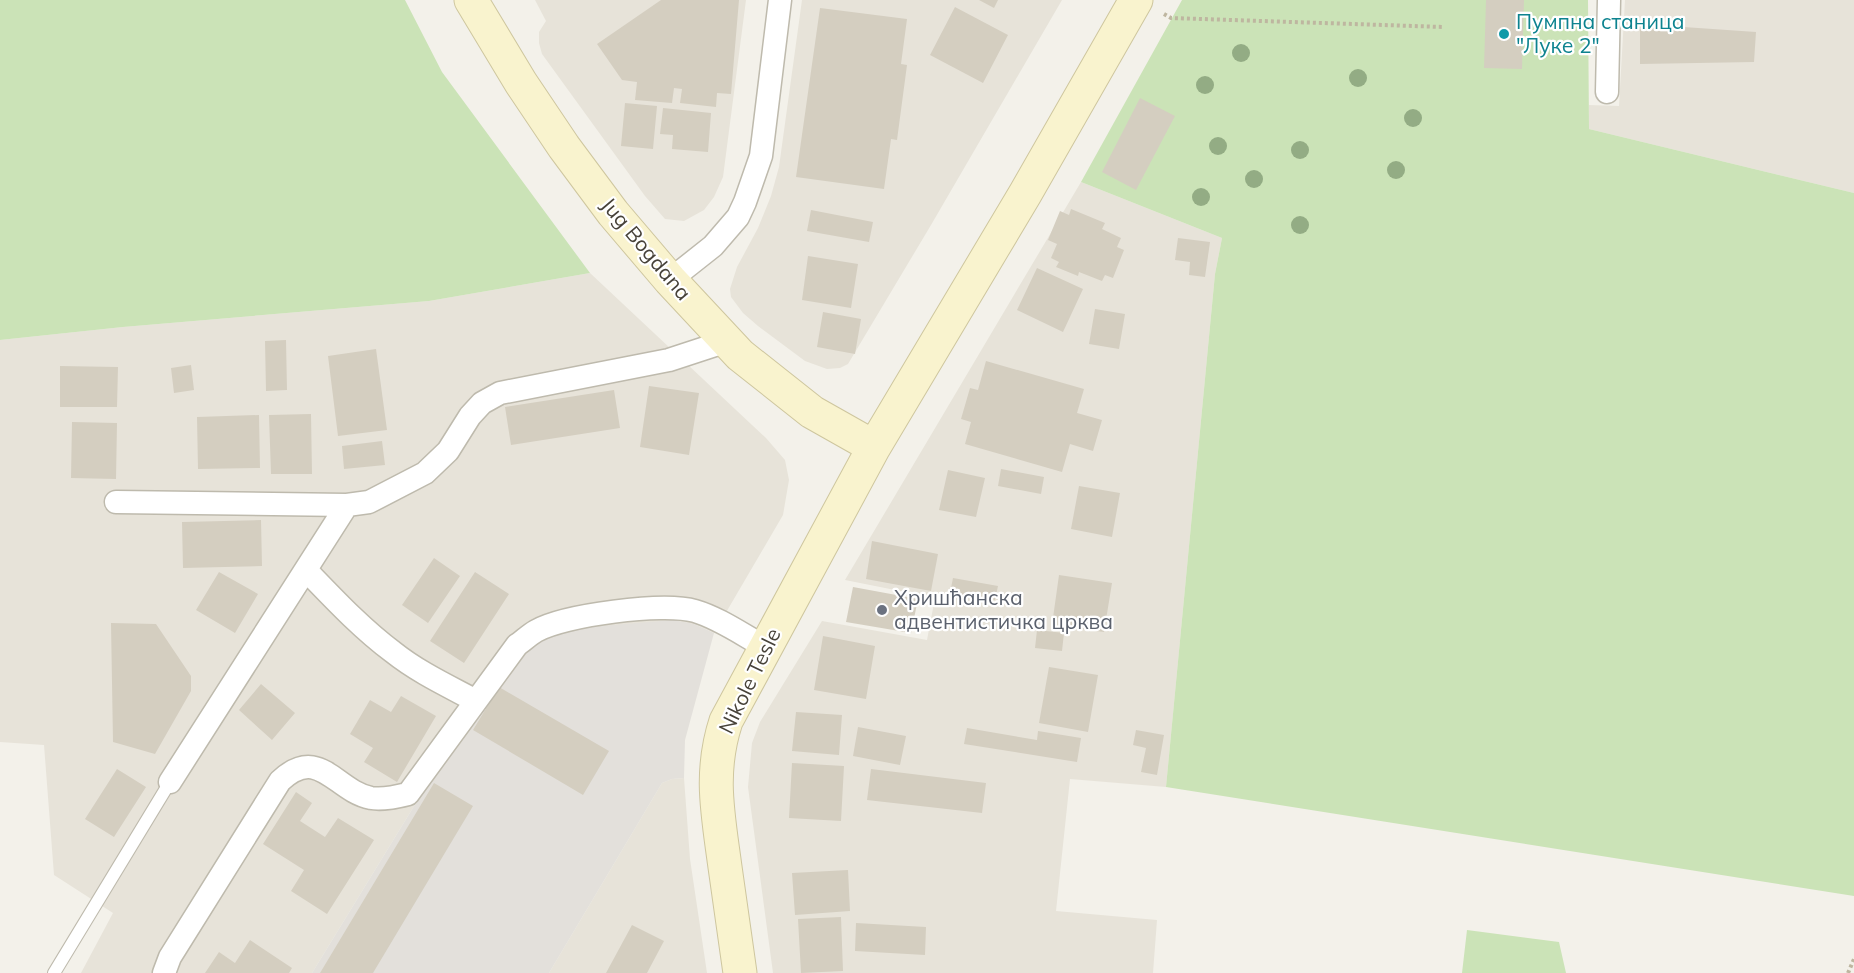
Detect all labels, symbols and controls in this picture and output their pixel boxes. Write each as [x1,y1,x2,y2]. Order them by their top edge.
place label: Пумпна станица "Луке 2" [1516,8,1685,58]
marker: Пумпна станица "Луке 2" [1497,27,1511,41]
street label: Jug Bogdana [596,192,697,305]
place label: Хришћанска адвентистичка црква [894,584,1113,634]
marker: Хришћанска адвентистичка црква [875,603,889,617]
street label: Nikole Tesle [712,623,786,738]

